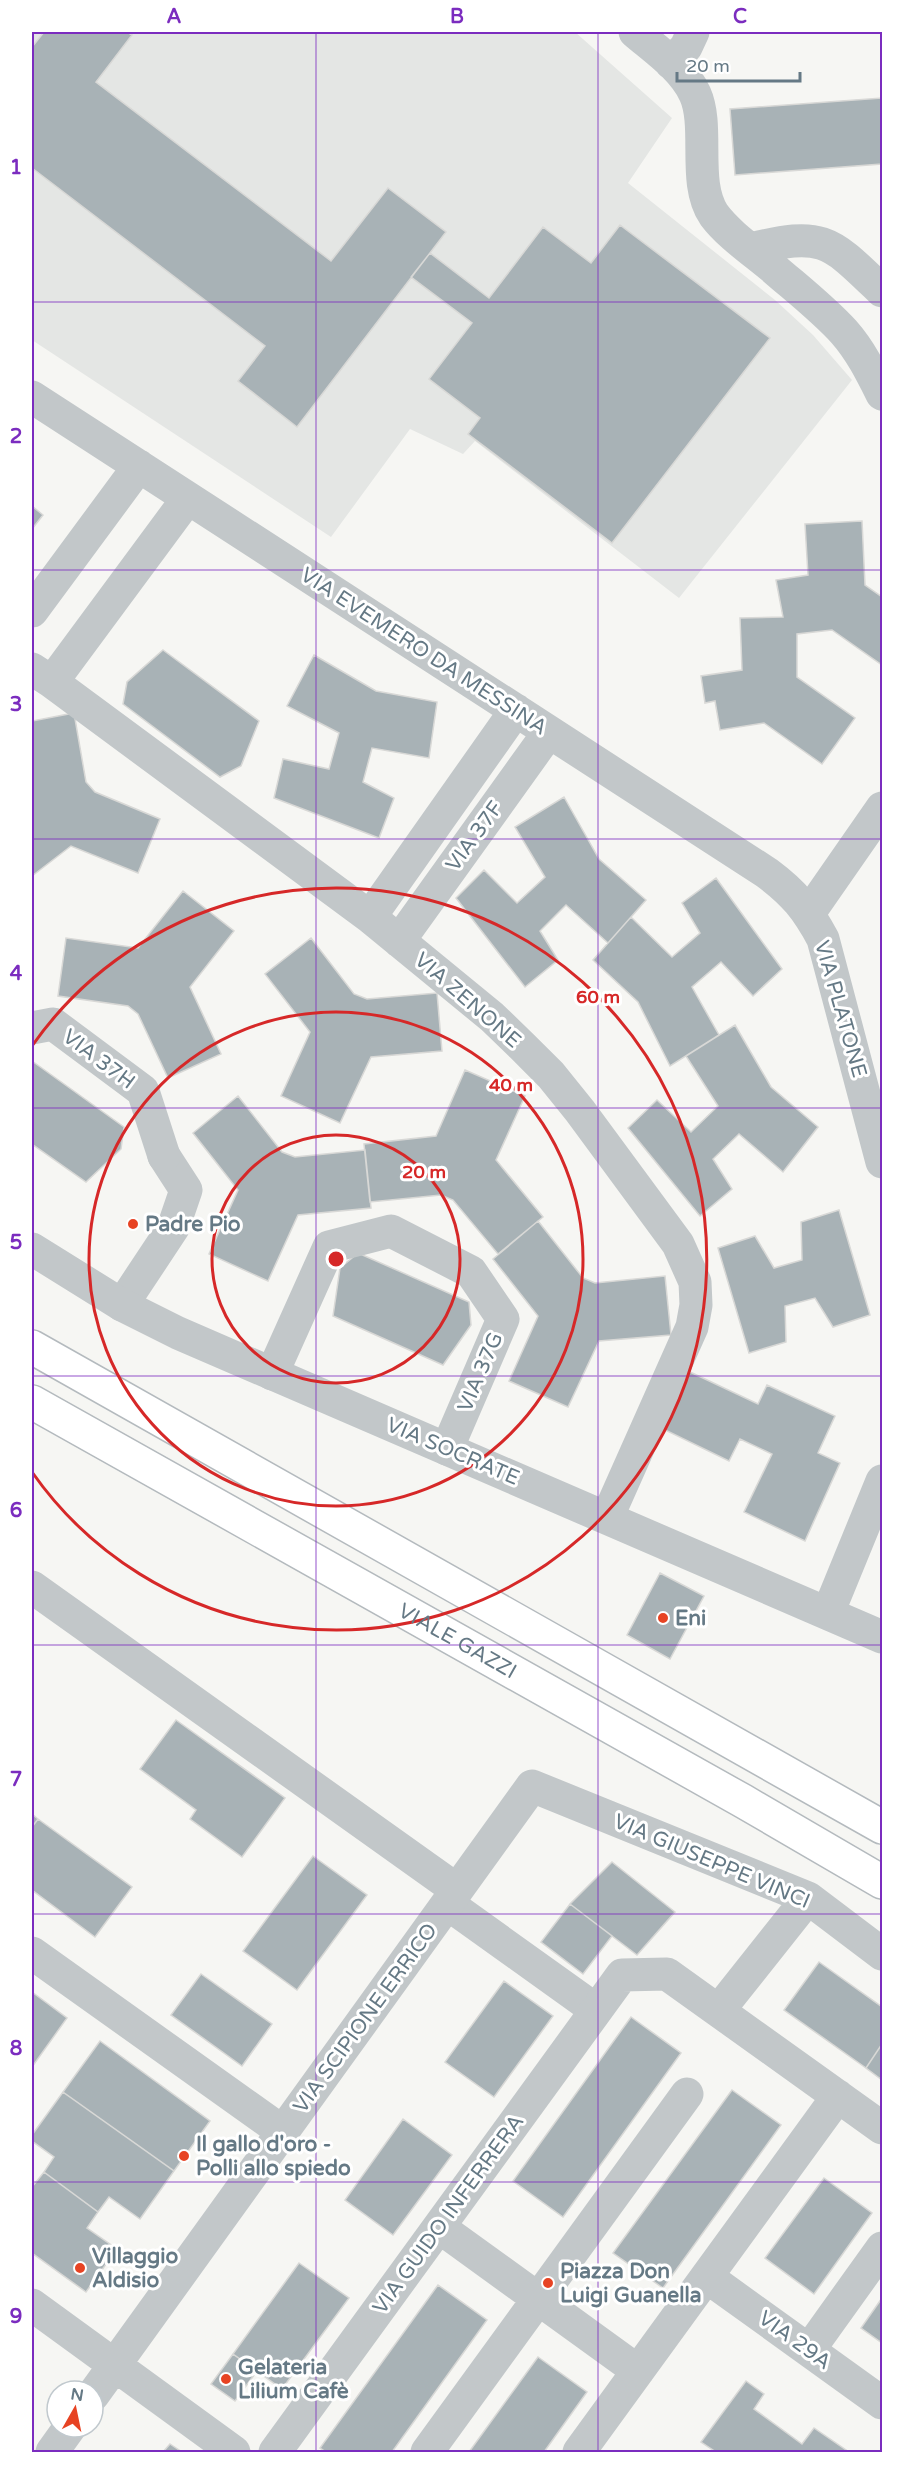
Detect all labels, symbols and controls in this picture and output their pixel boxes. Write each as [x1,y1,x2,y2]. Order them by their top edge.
text: A [167,5,182,29]
text: B [450,5,464,29]
text: C [733,5,747,29]
scale bar [677,45,800,83]
text: 20 m [686,55,730,77]
text: 1 [10,156,22,180]
text: 2 [10,425,22,449]
street label: VIA EVEMERO DA MESSINA [296,562,552,741]
text: 3 [10,693,22,717]
street label: VIA 37F [441,796,508,876]
street label: VIA PLATONE [809,938,872,1081]
street label: VIA ZENONE [409,947,526,1053]
text: 4 [10,962,23,986]
text: 60 m [576,986,620,1008]
street label: VIA 37H [58,1024,140,1095]
text: 40 m [489,1074,533,1096]
text: 20 m [402,1161,446,1183]
place label: Padre Pio [145,1212,241,1237]
marker: Padre Pio [126,1217,140,1231]
text: 5 [10,1231,22,1255]
centre of rings [326,1249,346,1269]
street label: VIA 37G [453,1329,508,1416]
street label: VIA SOCRATE [383,1412,523,1491]
text: 6 [10,1499,22,1523]
street label: VIALE GAZZI [394,1598,521,1684]
place label: Eni [675,1606,706,1631]
marker: Eni [656,1611,670,1625]
text: 7 [10,1768,22,1792]
street label: VIA GIUSEPPE VINCI [610,1809,814,1914]
street label: VIA SCIPIONE ERRICO [288,1918,443,2118]
text: 8 [10,2037,22,2061]
street label: VIA GUIDO INFERRERA [368,2110,529,2319]
place label: Il gallo d'oro - Polli allo spiedo [196,2132,351,2181]
marker: Il gallo d'oro - Polli allo spiedo [177,2149,191,2163]
place label: Villaggio Aldisio [92,2244,179,2293]
place label: Piazza Don Luigi Guanella [560,2259,701,2308]
marker: Villaggio Aldisio [73,2261,87,2275]
marker: Piazza Don Luigi Guanella [541,2276,555,2290]
text: 9 [10,2305,22,2329]
street label: VIA 29A [753,2306,836,2375]
place label: Gelateria Lilium Cafè [238,2355,349,2404]
marker: Gelateria Lilium Cafè [219,2372,233,2386]
north arrow [45,2379,105,2439]
text: N [69,2384,85,2406]

